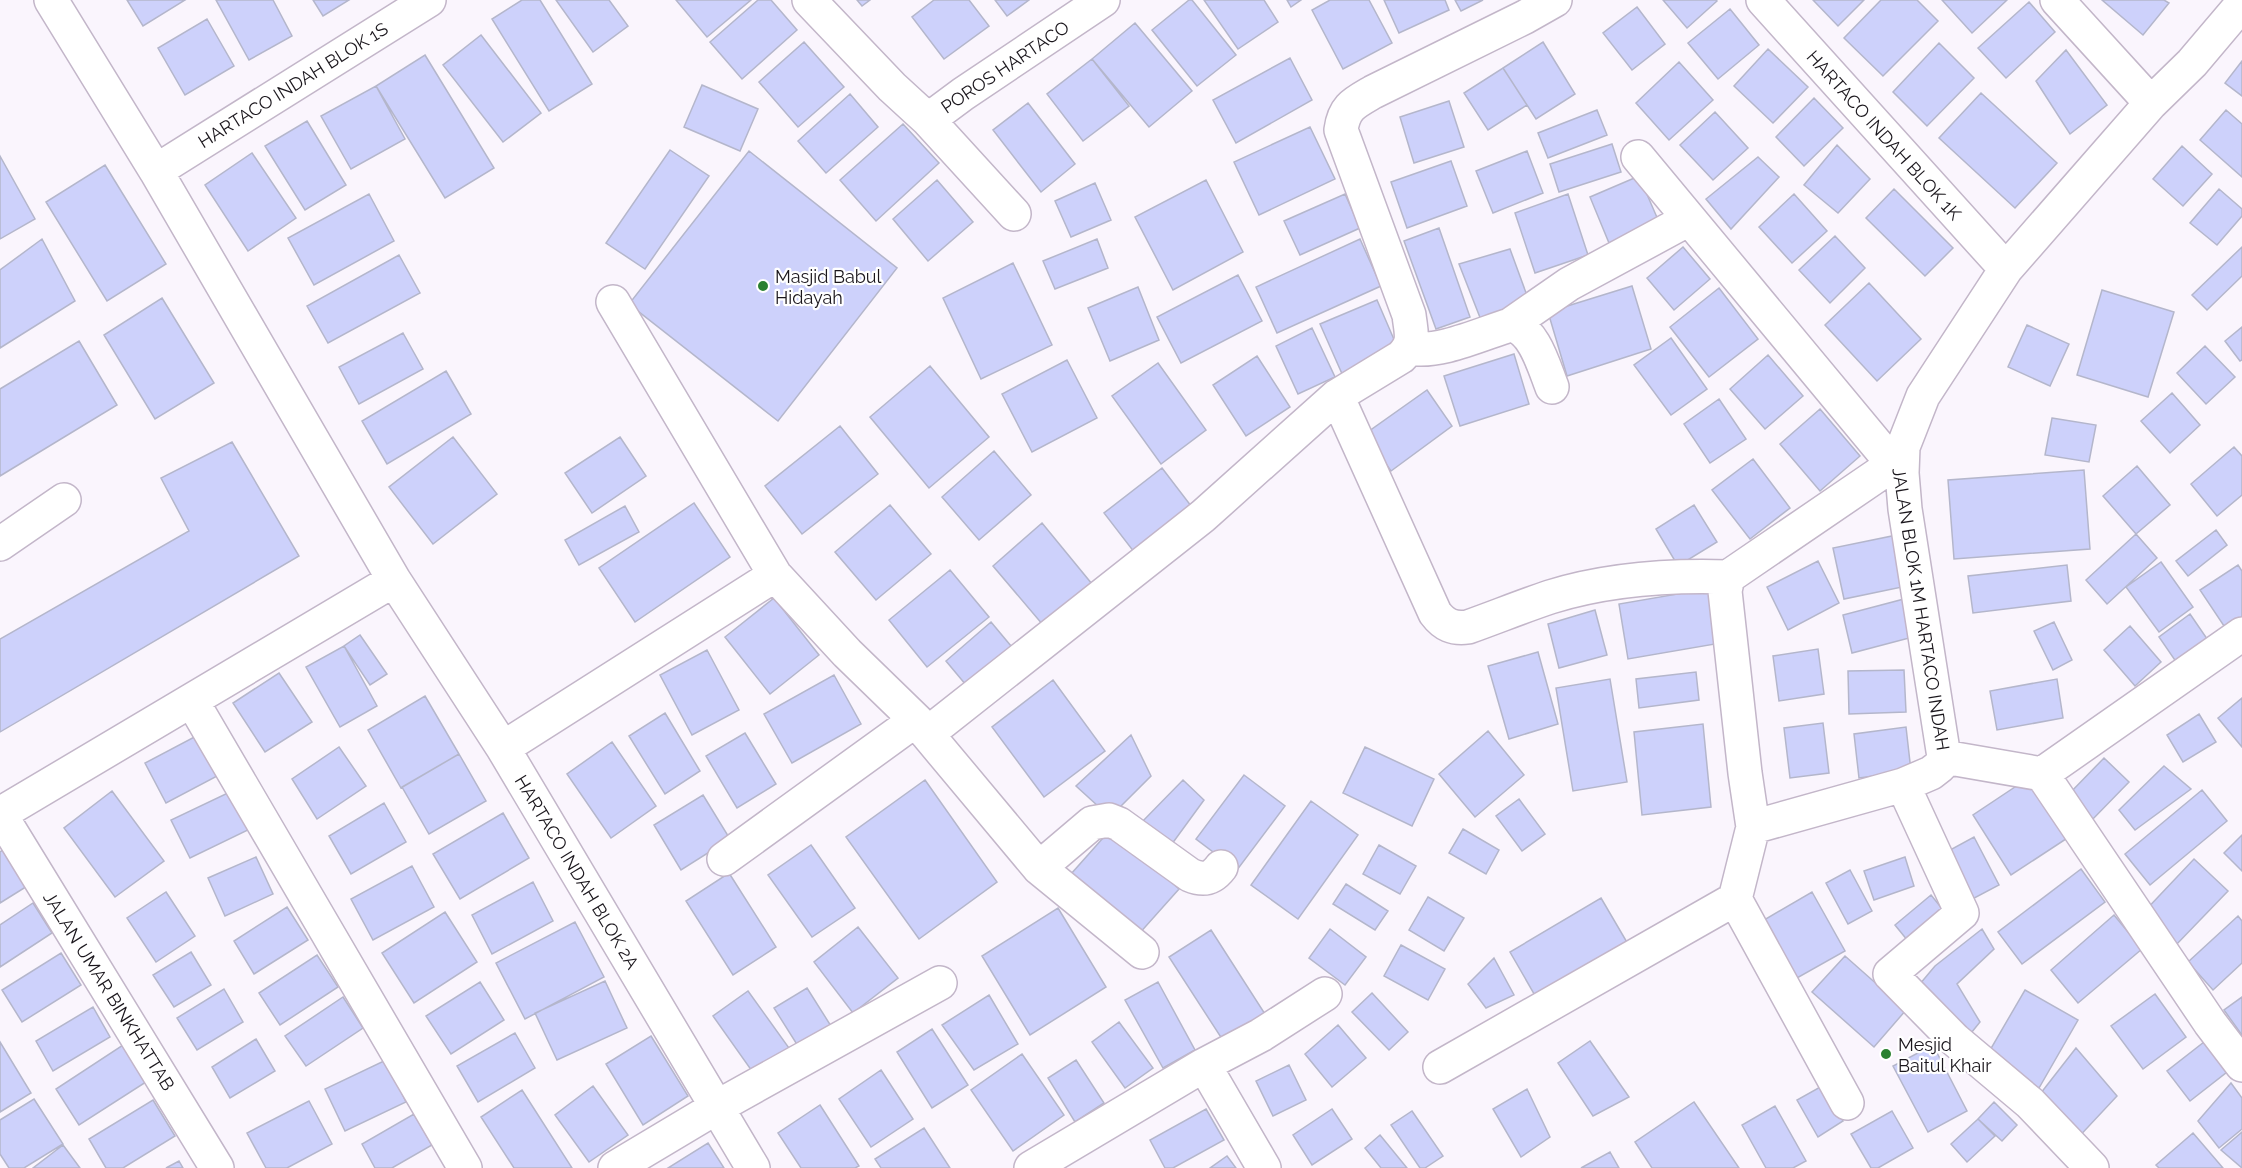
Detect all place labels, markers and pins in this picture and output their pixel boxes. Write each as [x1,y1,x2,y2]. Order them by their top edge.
place label: Masjid Babul Hidayah [775,266,882,308]
marker: Masjid Babul Hidayah [756,279,770,293]
place label: Mesjid Baitul Khair [1898,1034,1992,1076]
marker: Mesjid Baitul Khair [1879,1047,1893,1061]

